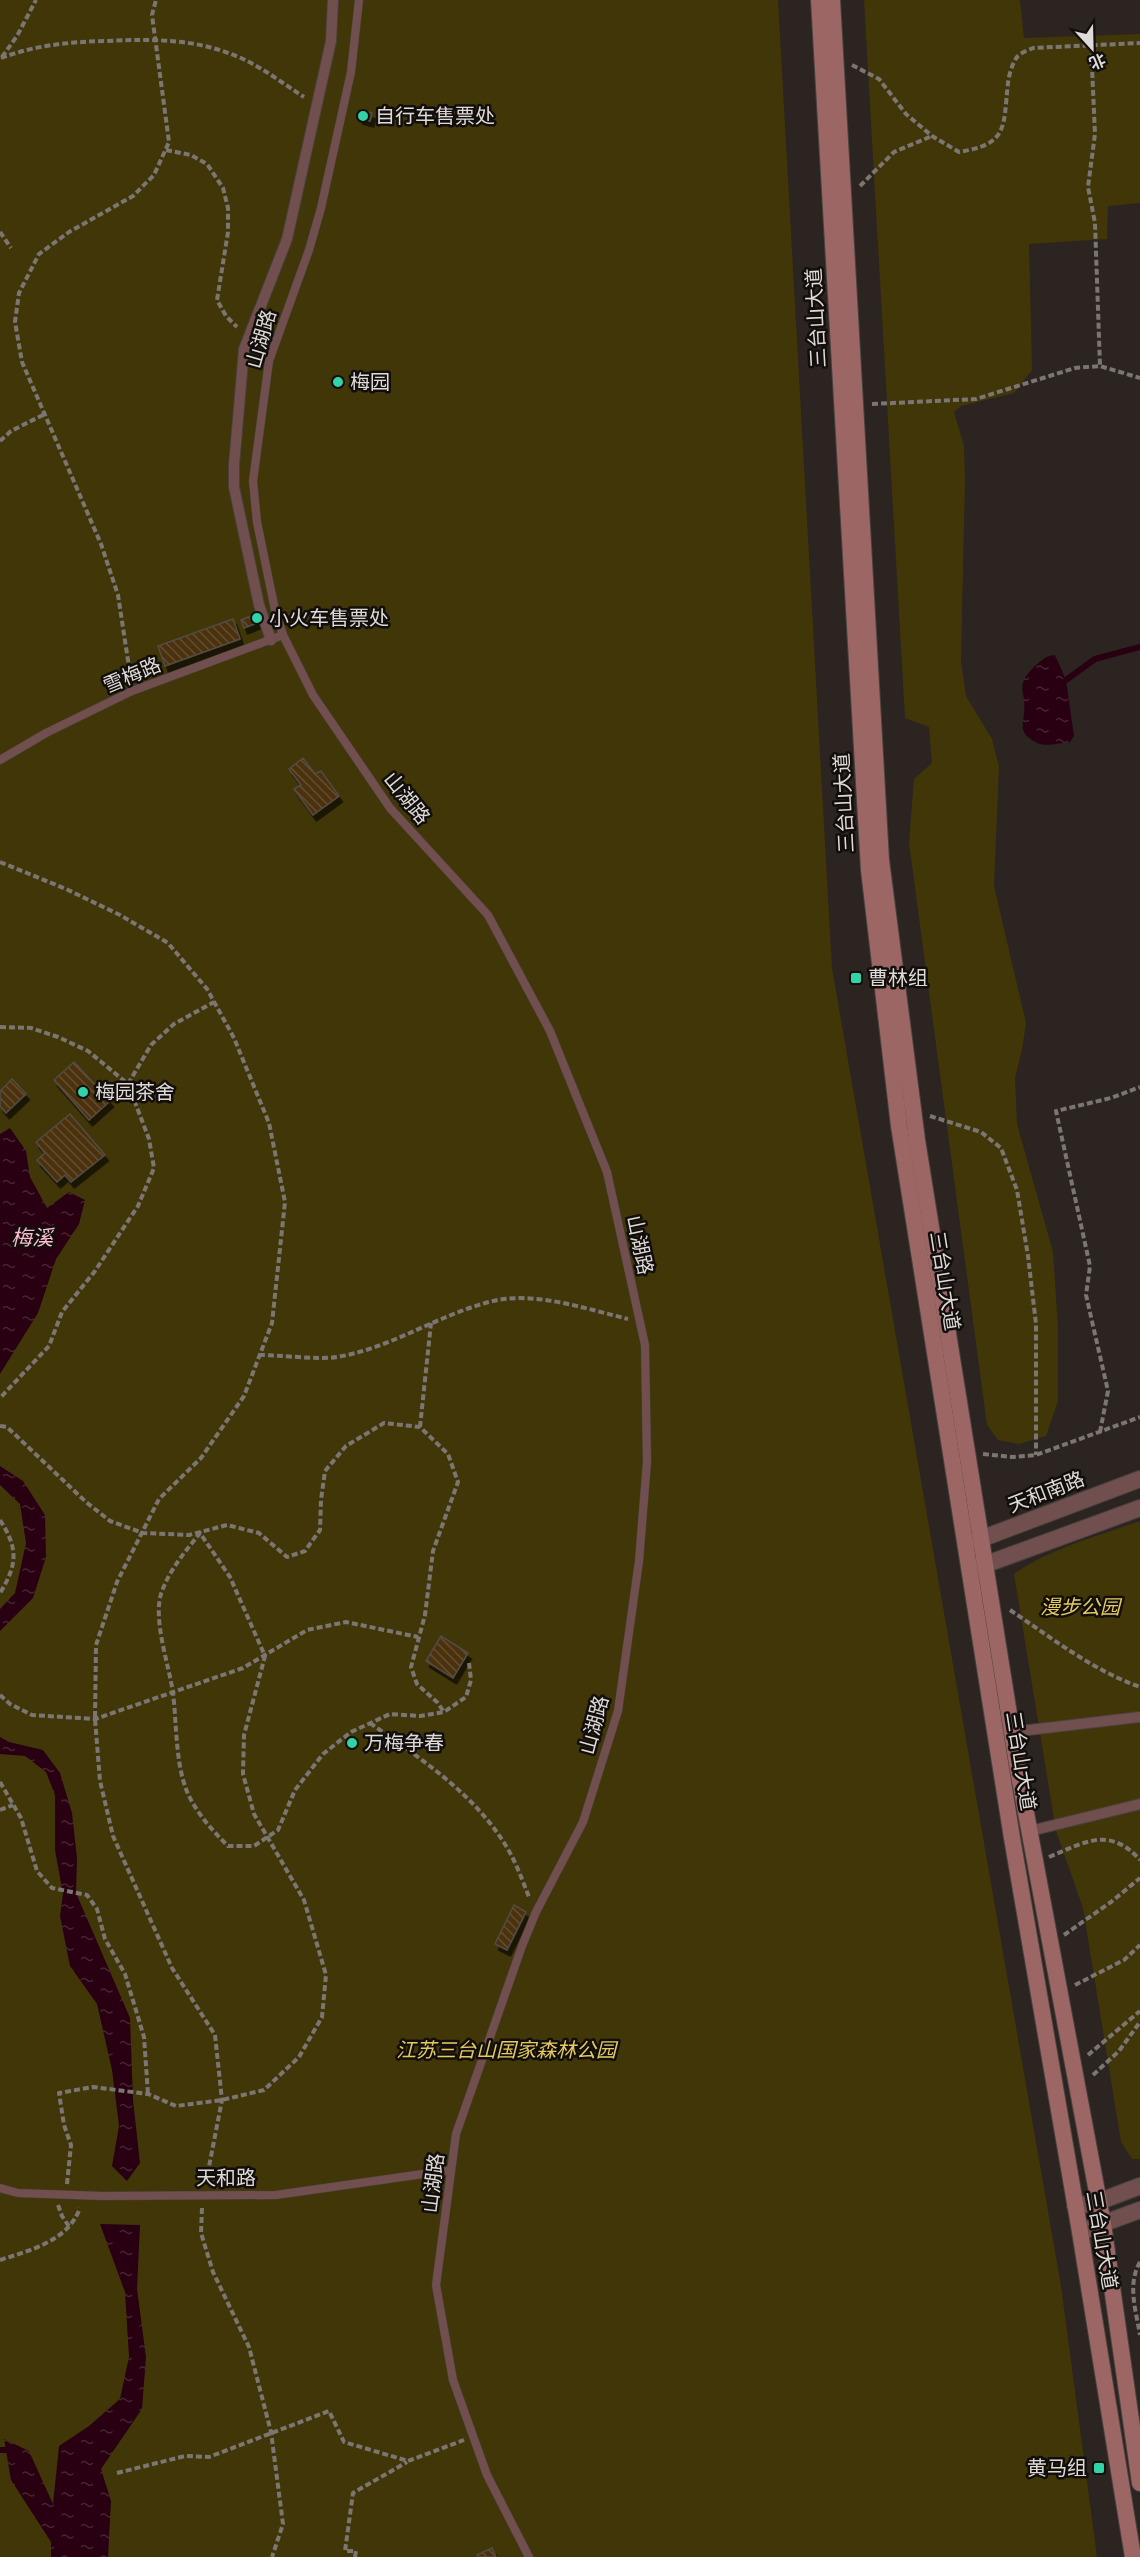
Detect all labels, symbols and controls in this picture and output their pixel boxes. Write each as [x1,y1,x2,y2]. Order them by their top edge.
north arrow [1062,18,1122,78]
text: 北 [1087,51,1108,72]
place label: 自行车售票处 [375,105,495,127]
marker: 自行车售票处 [356,109,370,123]
street label: 三台山大道 [802,267,830,369]
street label: 山湖路 [242,307,280,371]
place label: 梅园 [350,371,390,393]
marker: 梅园 [331,375,345,389]
place label: 小火车售票处 [269,607,389,629]
marker: 小火车售票处 [250,611,264,625]
street label: 雪梅路 [100,653,164,697]
street label: 三台山大道 [830,752,858,854]
street label: 山湖路 [380,768,434,828]
place label: 曹林组 [868,967,928,989]
marker: 曹林组 [849,971,863,985]
place label: 梅园茶舍 [95,1081,175,1103]
marker: 梅园茶舍 [76,1085,90,1099]
street label: 山湖路 [623,1213,657,1277]
water label: 梅溪 [11,1226,55,1250]
street label: 三台山大道 [926,1230,964,1332]
street label: 天和南路 [1005,1467,1087,1517]
park label: 漫步公园 [1040,1596,1123,1618]
street label: 山湖路 [576,1693,612,1757]
street label: 三台山大道 [1002,1710,1040,1812]
place label: 万梅争春 [364,1732,444,1754]
marker: 万梅争春 [345,1736,359,1750]
park label: 江苏三台山国家森林公园 [396,2039,619,2061]
street label: 山湖路 [418,2152,448,2214]
street label: 天和路 [196,2167,256,2189]
street label: 三台山大道 [1082,2189,1122,2291]
place label: 黄马组 [1027,2457,1087,2479]
marker: 黄马组 [1092,2461,1106,2475]

